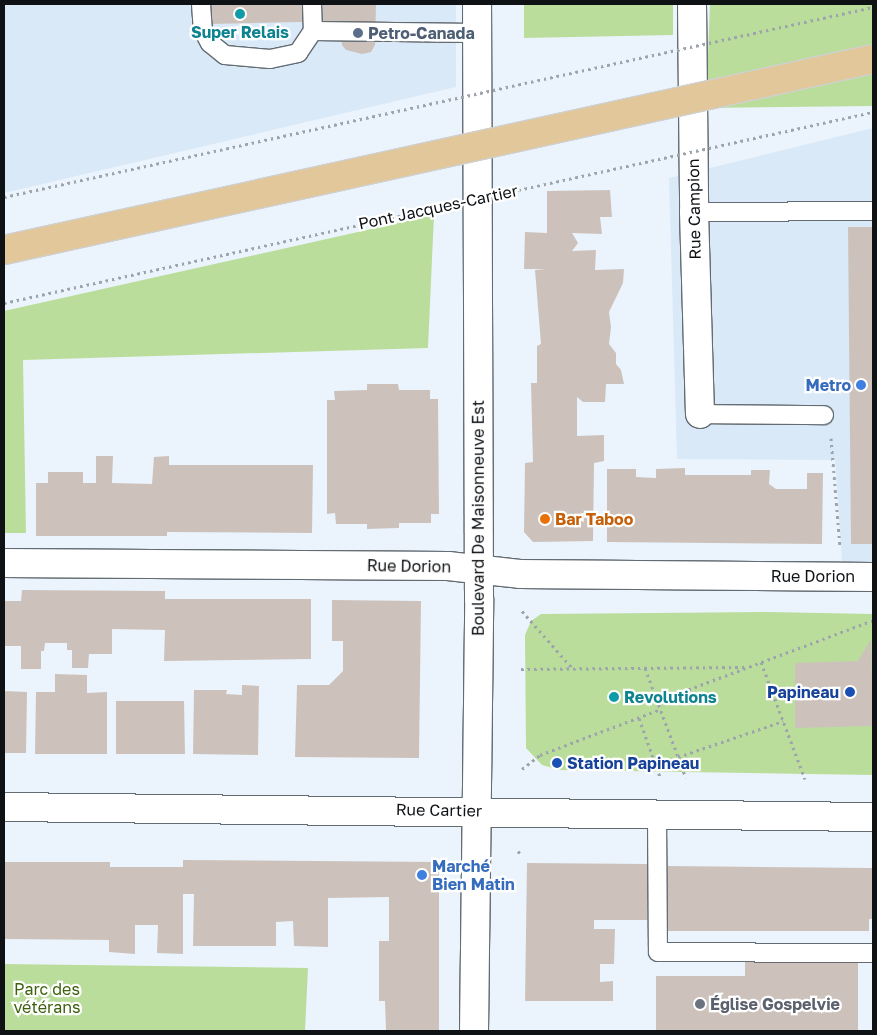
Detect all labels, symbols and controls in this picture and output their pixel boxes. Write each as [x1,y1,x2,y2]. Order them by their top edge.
marker: Super Relais [234,8,246,20]
place label: Super Relais [191,22,289,42]
place label: Petro-Canada [368,23,475,43]
marker: Petro-Canada [352,27,364,39]
street label: Rue Campion [684,158,704,260]
street label: Pont Jacques-Cartier [356,181,520,233]
place label: Metro [805,375,851,395]
marker: Metro [855,379,867,391]
street label: Boulevard De Maisonneuve Est [468,400,488,636]
place label: Bar Taboo [555,509,633,529]
marker: Bar Taboo [539,513,551,525]
street label: Rue Dorion [367,556,451,576]
street label: Rue Dorion [771,566,855,586]
place label: Papineau [767,682,839,702]
marker: Papineau [843,685,857,699]
place label: Revolutions [624,687,717,707]
marker: Revolutions [608,691,620,703]
place label: Station Papineau [567,753,699,773]
marker: Station Papineau [551,757,563,769]
street label: Rue Cartier [396,800,482,820]
place label: Marché Bien Matin [432,856,515,894]
marker: Marché Bien Matin [416,869,428,881]
park label: Parc des vétérans [13,979,81,1017]
place label: Église Gospelvie [710,994,840,1014]
marker: Église Gospelvie [694,998,706,1010]

